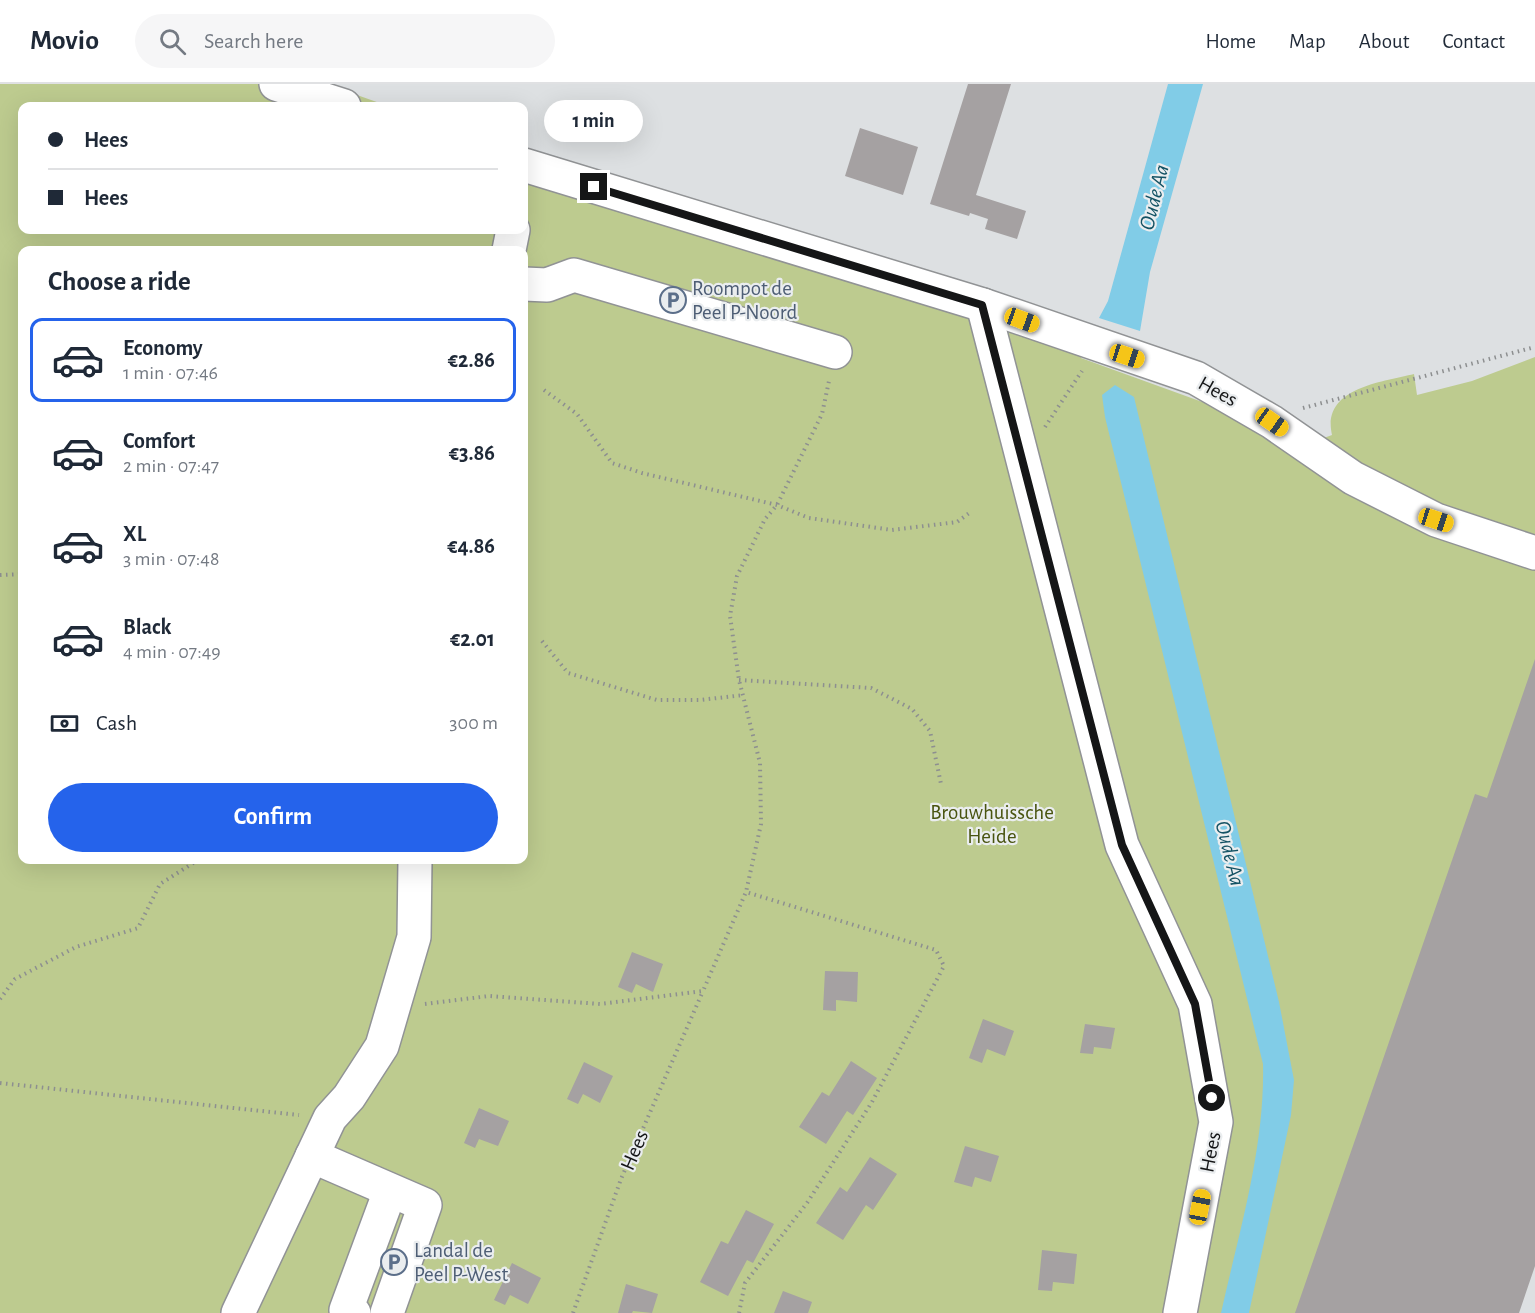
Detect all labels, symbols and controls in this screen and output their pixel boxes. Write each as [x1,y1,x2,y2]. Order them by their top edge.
search box [135,14,555,68]
icon: search [156,25,189,58]
text: Movio [30,27,99,55]
text: Search here [204,30,303,52]
text: Home [1205,31,1256,52]
text: Map [1289,31,1326,52]
text: About [1359,31,1409,52]
text: Contact [1442,31,1505,52]
callout: 1 min [544,100,644,142]
text: 1 min [572,111,615,131]
text: Hees [84,129,128,151]
water label: Oude Aa [1135,162,1173,232]
route end [580,173,607,200]
text: Hees [84,187,128,209]
text: Choose a ride [48,268,191,295]
place label: Roompot de Peel P-Noord [692,278,797,323]
parking icon: Roompot de Peel P-Noord [658,285,688,315]
car [1002,305,1042,335]
icon: car [51,333,105,387]
text: Economy [123,337,203,359]
car [1107,342,1147,370]
text: €2.86 [448,349,495,371]
text: 1 min · 07:46 [123,363,218,383]
street label: Hees [1195,372,1241,411]
car [1252,404,1292,440]
icon: car [51,426,105,480]
text: Comfort [123,430,195,452]
text: €3.86 [449,442,495,464]
text: 2 min · 07:47 [123,456,219,476]
car [1416,506,1456,534]
icon: car [51,519,105,573]
text: XL [123,523,146,545]
text: €4.86 [447,535,495,557]
text: 3 min · 07:48 [123,549,219,569]
icon: car [51,612,105,666]
text: Black [123,616,171,638]
text: €2.01 [450,628,495,650]
text: 4 min · 07:49 [123,642,221,662]
icon: cash [48,707,81,740]
text: Cash [96,712,137,734]
text: 300 m [449,713,498,733]
button: Confirm [48,783,498,852]
park label: Brouwhuissche Heide [930,802,1054,847]
water label: Oude Aa [1211,818,1249,888]
route start [1198,1084,1225,1111]
street label: Hees [617,1127,652,1173]
street label: Hees [1196,1130,1225,1174]
car [1188,1188,1212,1226]
place label: Landal de Peel P-West [414,1240,509,1285]
parking icon: Landal de Peel P-West [379,1247,409,1277]

